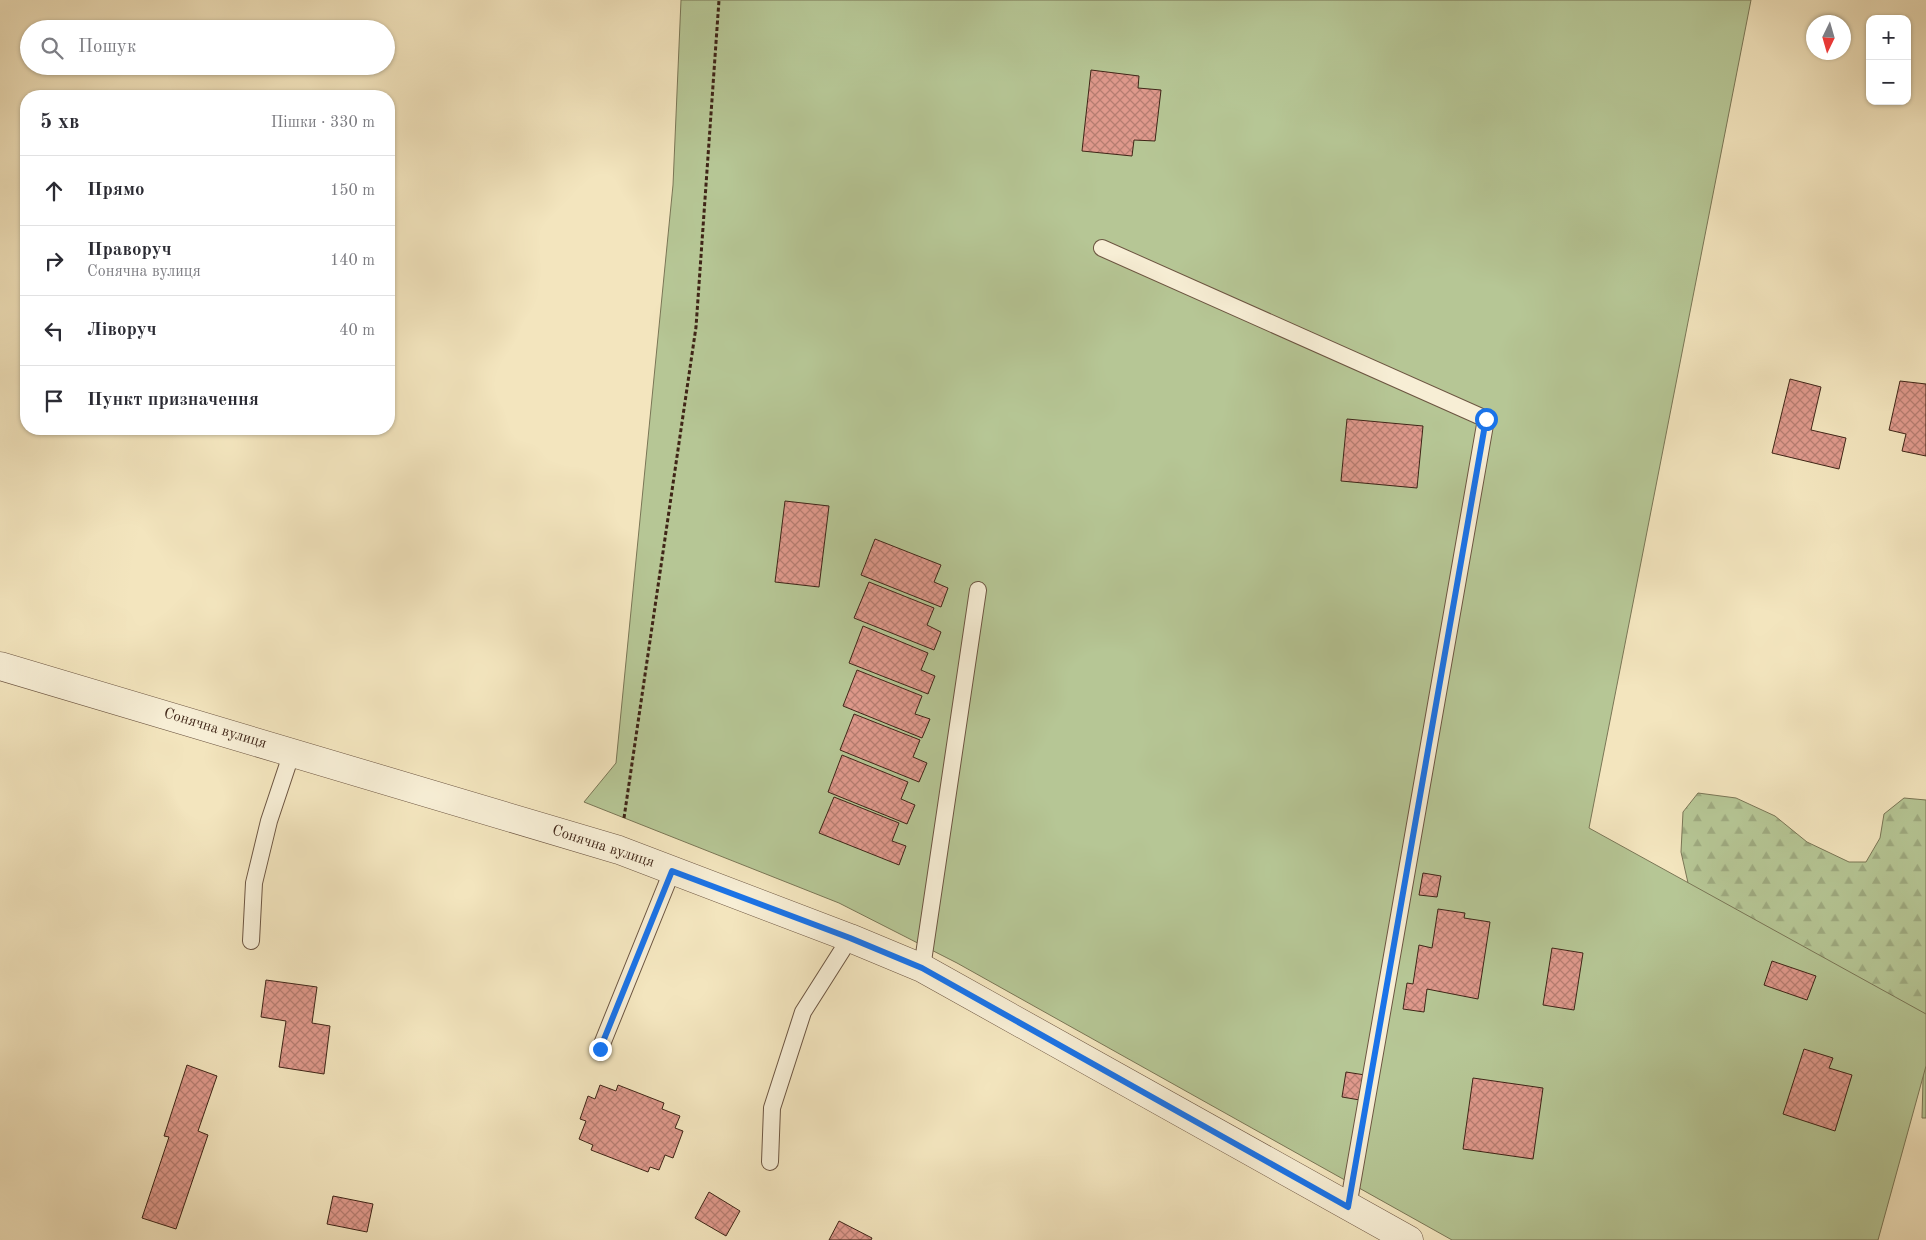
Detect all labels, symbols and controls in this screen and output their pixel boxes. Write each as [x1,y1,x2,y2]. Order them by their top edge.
north arrow [1806,15,1851,60]
map controls [1866,15,1911,105]
button: + [1866,15,1911,60]
search box [20,20,395,75]
icon: search [38,34,66,62]
text: Пошук [78,38,136,57]
button: − [1866,60,1911,105]
text: 5 хв [40,112,79,133]
text: Пішки · 330 m [271,115,375,131]
icon: ahead [40,177,68,205]
text: Прямо [87,181,145,200]
text: 150 m [330,183,375,199]
text: Праворуч [87,241,172,260]
icon: right [40,247,68,275]
text: 140 m [330,253,375,269]
text: Сонячна вулиця [87,264,201,280]
icon: left [40,317,68,345]
text: Ліворуч [87,321,157,340]
text: 40 m [339,323,375,339]
icon: arrive [40,387,68,415]
text: Пункт призначення [87,391,259,410]
route start [1475,408,1498,431]
street label: Сонячна вулиця [162,706,268,752]
street label: Сонячна вулиця [550,823,656,871]
route end [589,1038,612,1061]

